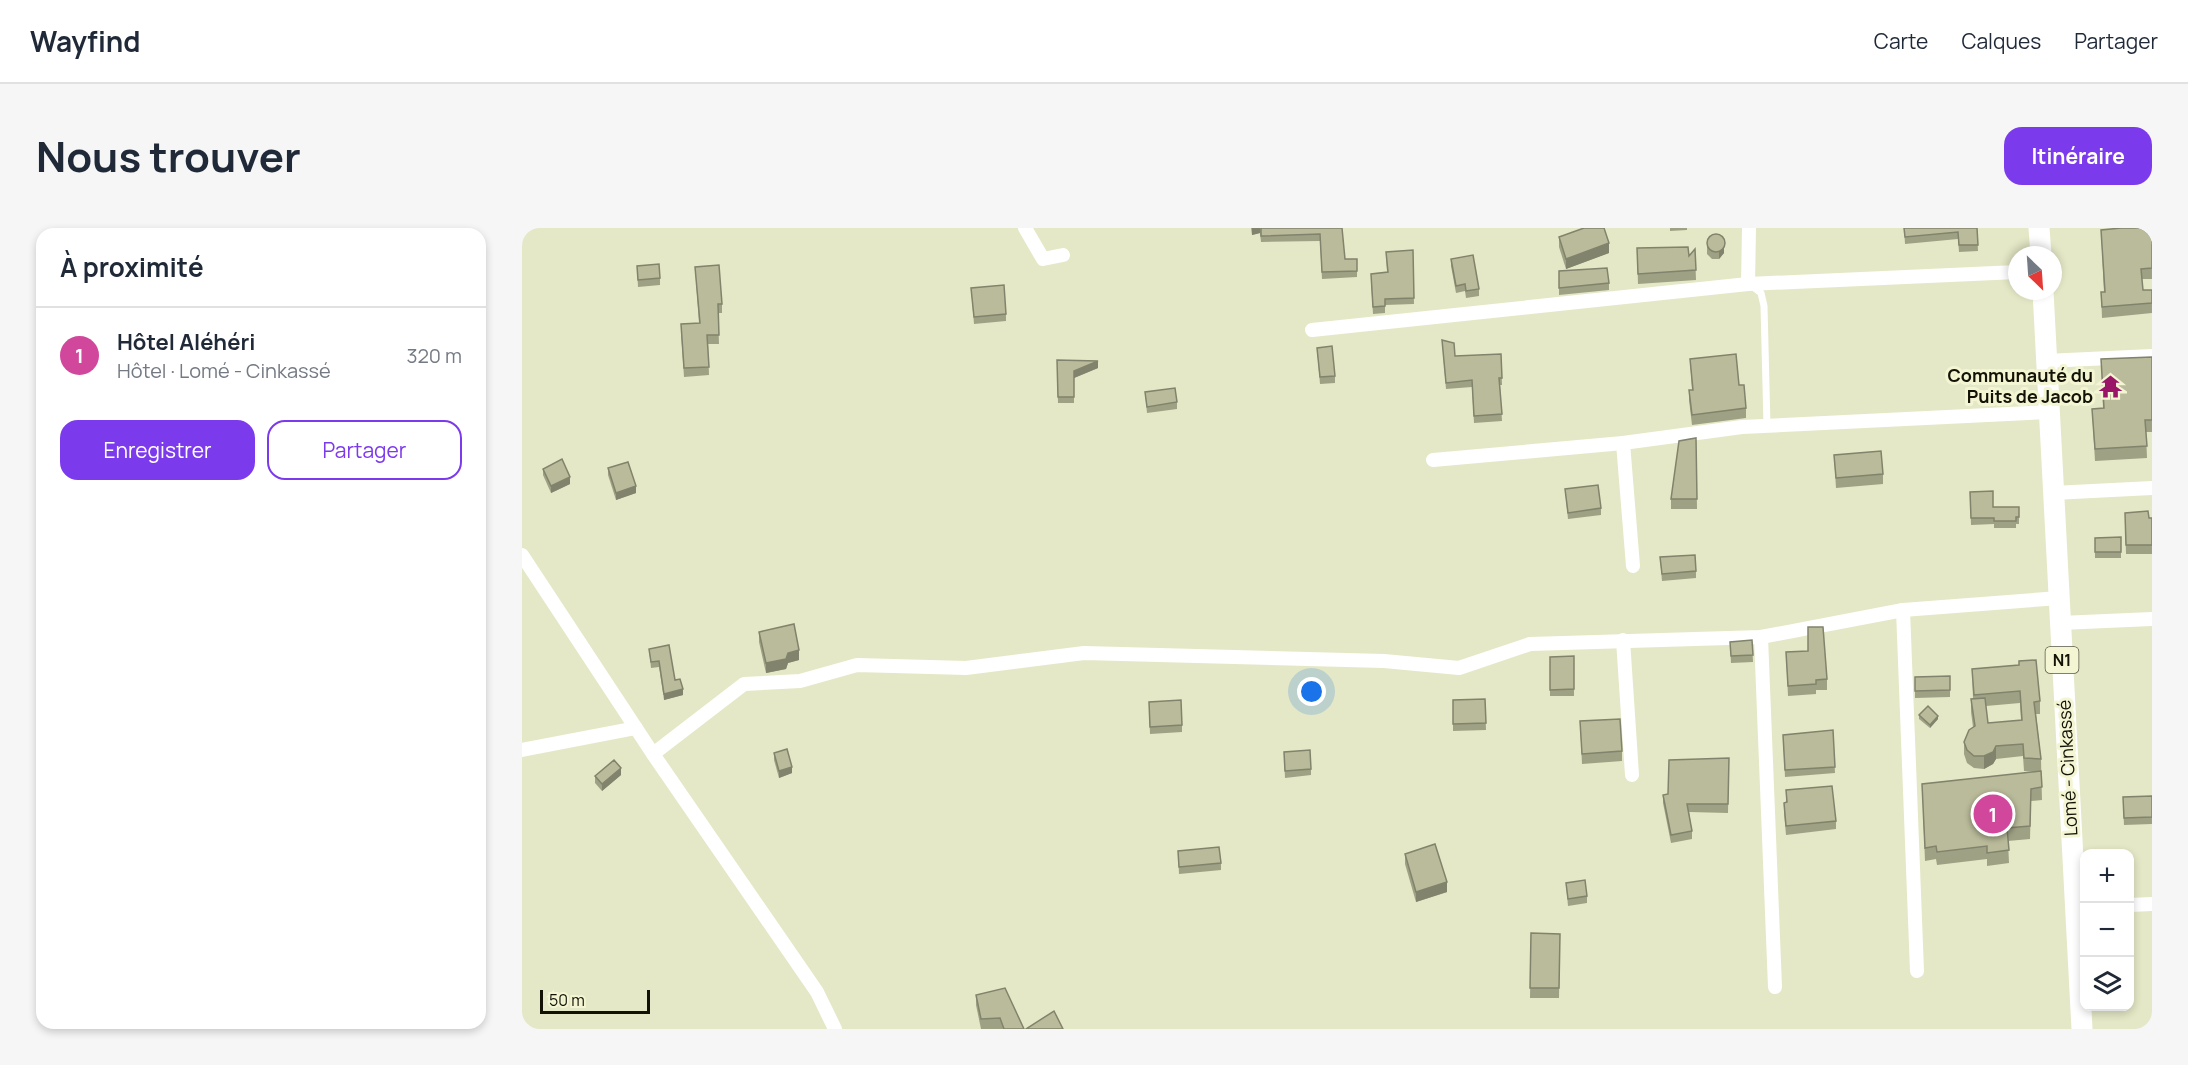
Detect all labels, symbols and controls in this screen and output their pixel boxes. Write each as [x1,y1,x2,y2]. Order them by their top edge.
text: Wayfind [30,22,140,60]
text: Carte [1874,27,1928,55]
text: Calques [1961,27,2041,55]
text: Partager [2074,27,2158,55]
text: Nous trouver [36,127,301,185]
button: Itinéraire [2004,127,2152,185]
north arrow [2008,246,2062,300]
text: À proximité [60,249,204,285]
text: Hôtel Aléhéri [117,327,255,357]
text: 1 [75,342,84,369]
text: 320 m [406,342,462,369]
text: Hôtel · Lomé - Cinkassé [117,357,331,384]
place label: Communauté du Puits de Jacob [1947,363,2093,408]
temple icon: Communauté du Puits de Jacob [2098,373,2124,399]
button: Enregistrer [60,420,255,480]
button: Partager [267,420,462,480]
road number: N1 [2046,647,2078,673]
your location [1297,677,1326,706]
street label: Lomé - Cinkassé [2051,699,2083,837]
pin: 1 [1974,792,2012,836]
map controls [2080,849,2134,1011]
button: + [2080,849,2134,903]
button: − [2080,903,2134,957]
button: layers [2080,957,2134,1011]
scale bar [540,987,650,1014]
text: 50 m [549,989,585,1011]

